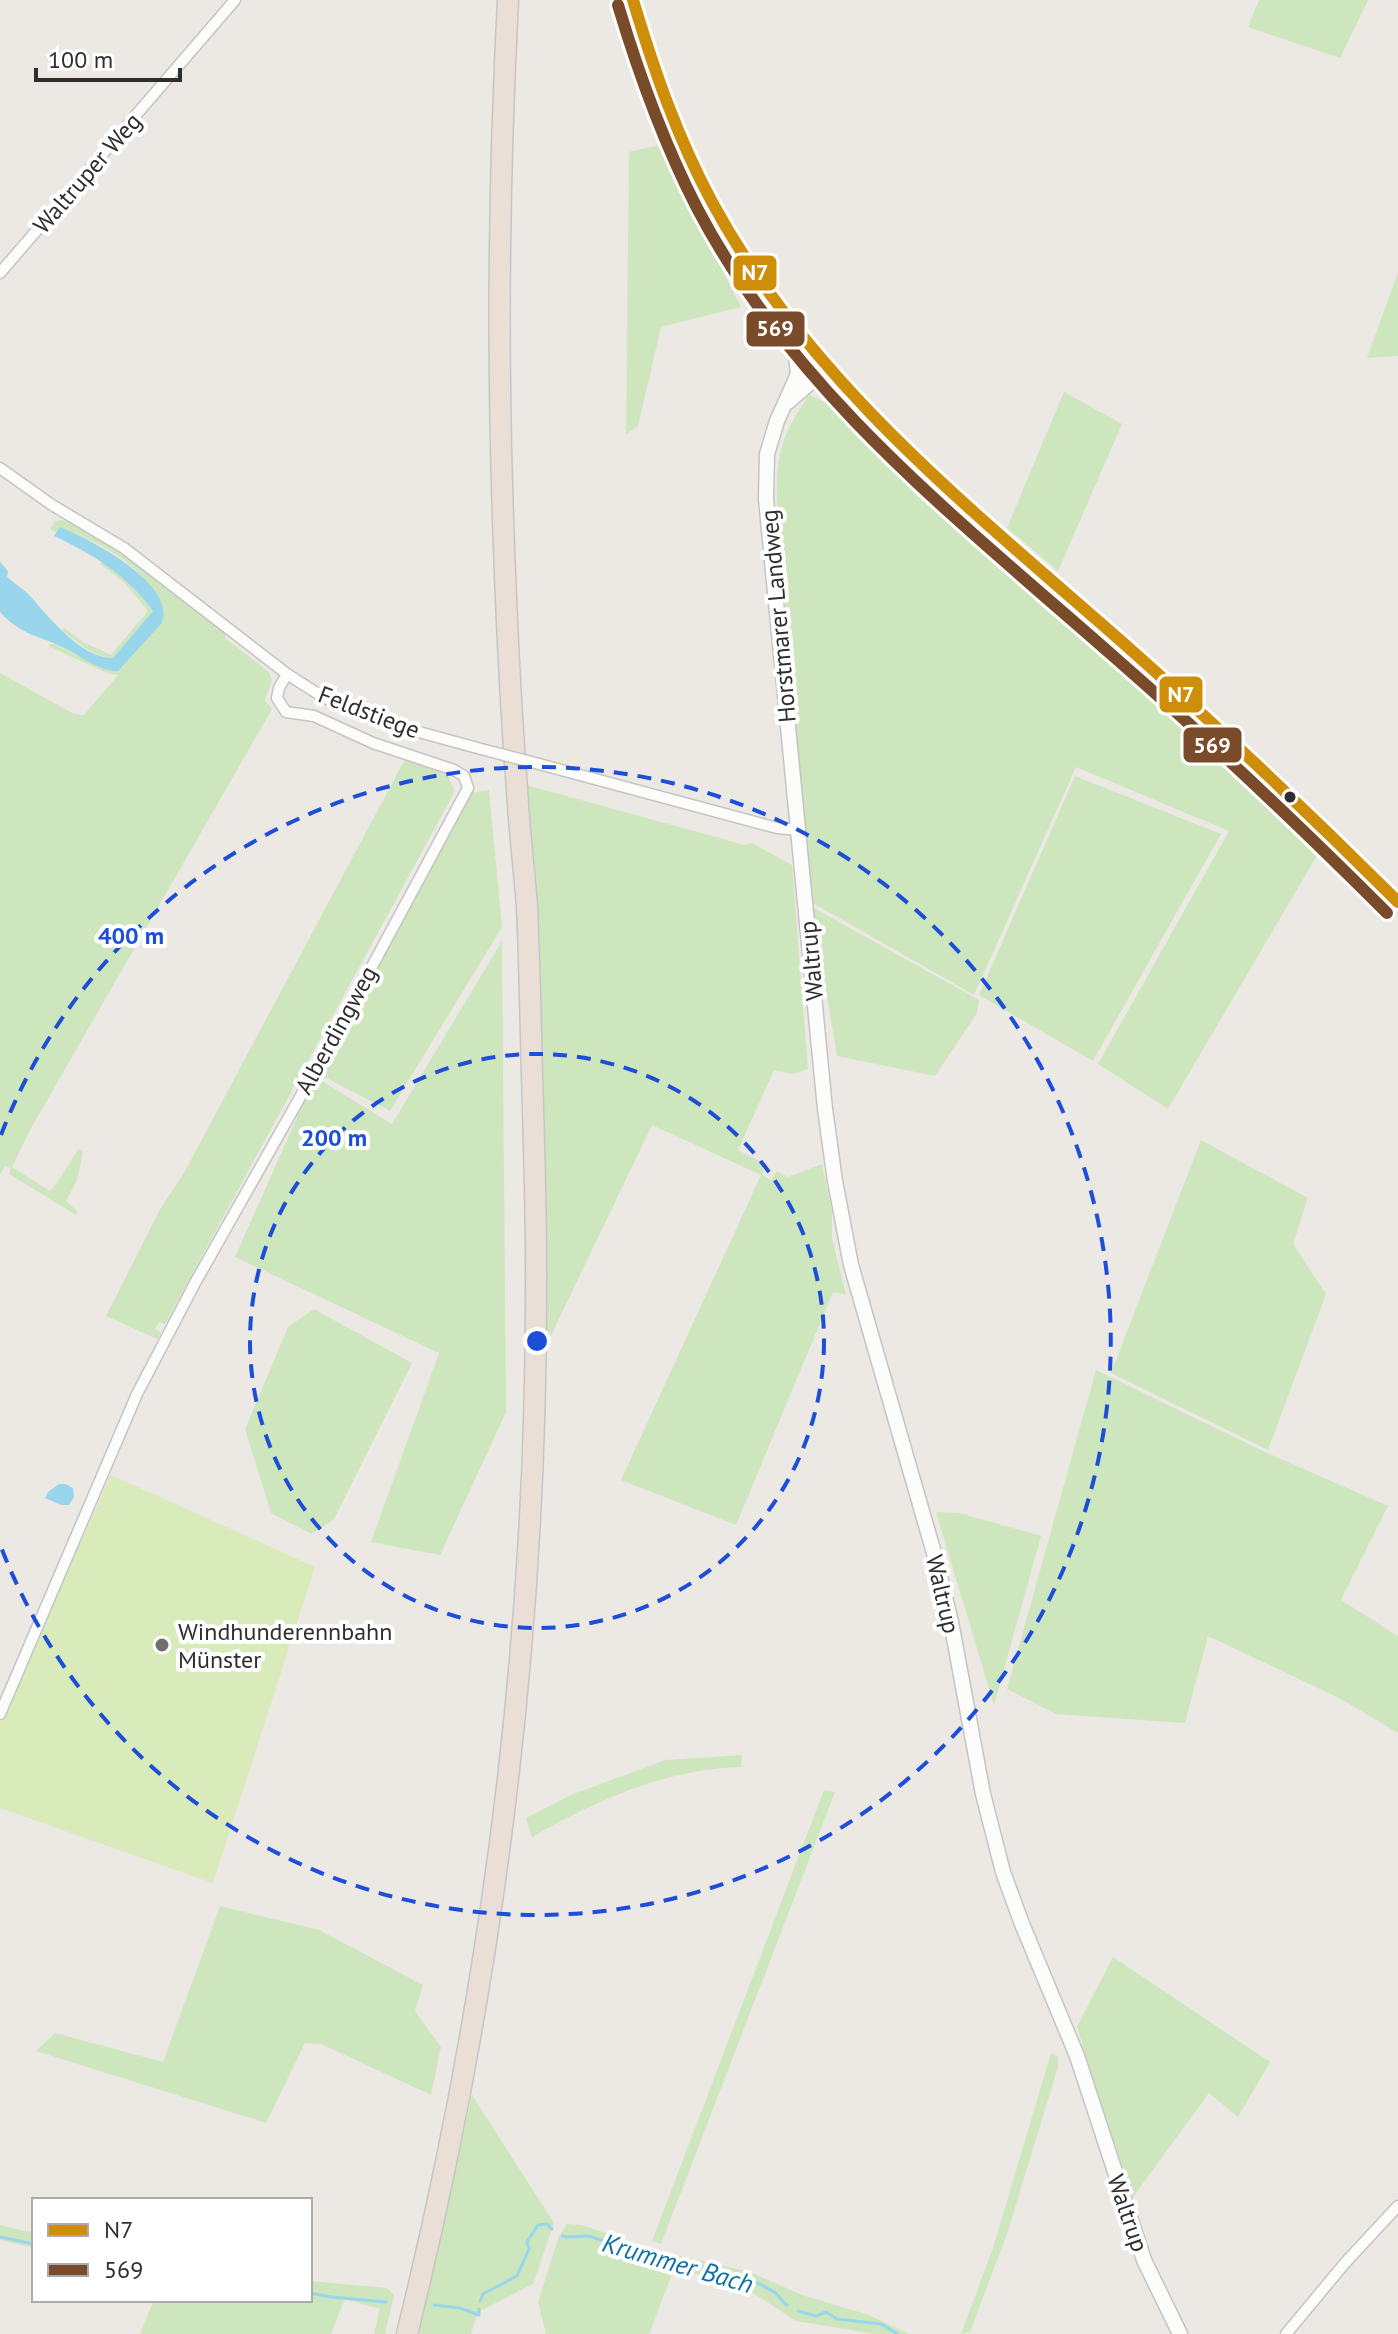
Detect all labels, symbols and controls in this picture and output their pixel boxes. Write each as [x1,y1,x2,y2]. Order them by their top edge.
scale bar [36,32,180,82]
text: 100 m [48,44,113,75]
street label: Waltruper Weg [26,106,148,240]
line badge: N7 [732,254,778,292]
text: N7 [742,258,768,286]
line badge: 569 [745,310,806,348]
text: 569 [756,314,794,342]
street label: Horstmarer Landweg [753,508,803,724]
line badge: N7 [1158,675,1204,714]
street label: Feldstiege [314,678,424,746]
text: N7 [1168,680,1194,708]
line badge: 569 [1182,726,1243,764]
text: 569 [1193,731,1231,759]
unlabelled marker [1282,789,1298,805]
text: 400 m [98,920,164,951]
street label: Waltrup [792,920,830,1002]
street label: Alberdingweg [288,960,384,1100]
text: 200 m [301,1122,367,1153]
centre of rings [523,1327,551,1355]
street label: Waltrup [919,1552,967,1636]
place label: Windhunderennbahn Münster [178,1616,392,1675]
marker: Windhunderennbahn Münster [153,1636,171,1654]
street label: Waltrup [1100,2170,1156,2256]
legend [32,2198,312,2302]
text: N7 [104,2214,133,2245]
water label: Krummer Bach [599,2226,757,2300]
text: 569 [104,2254,143,2285]

